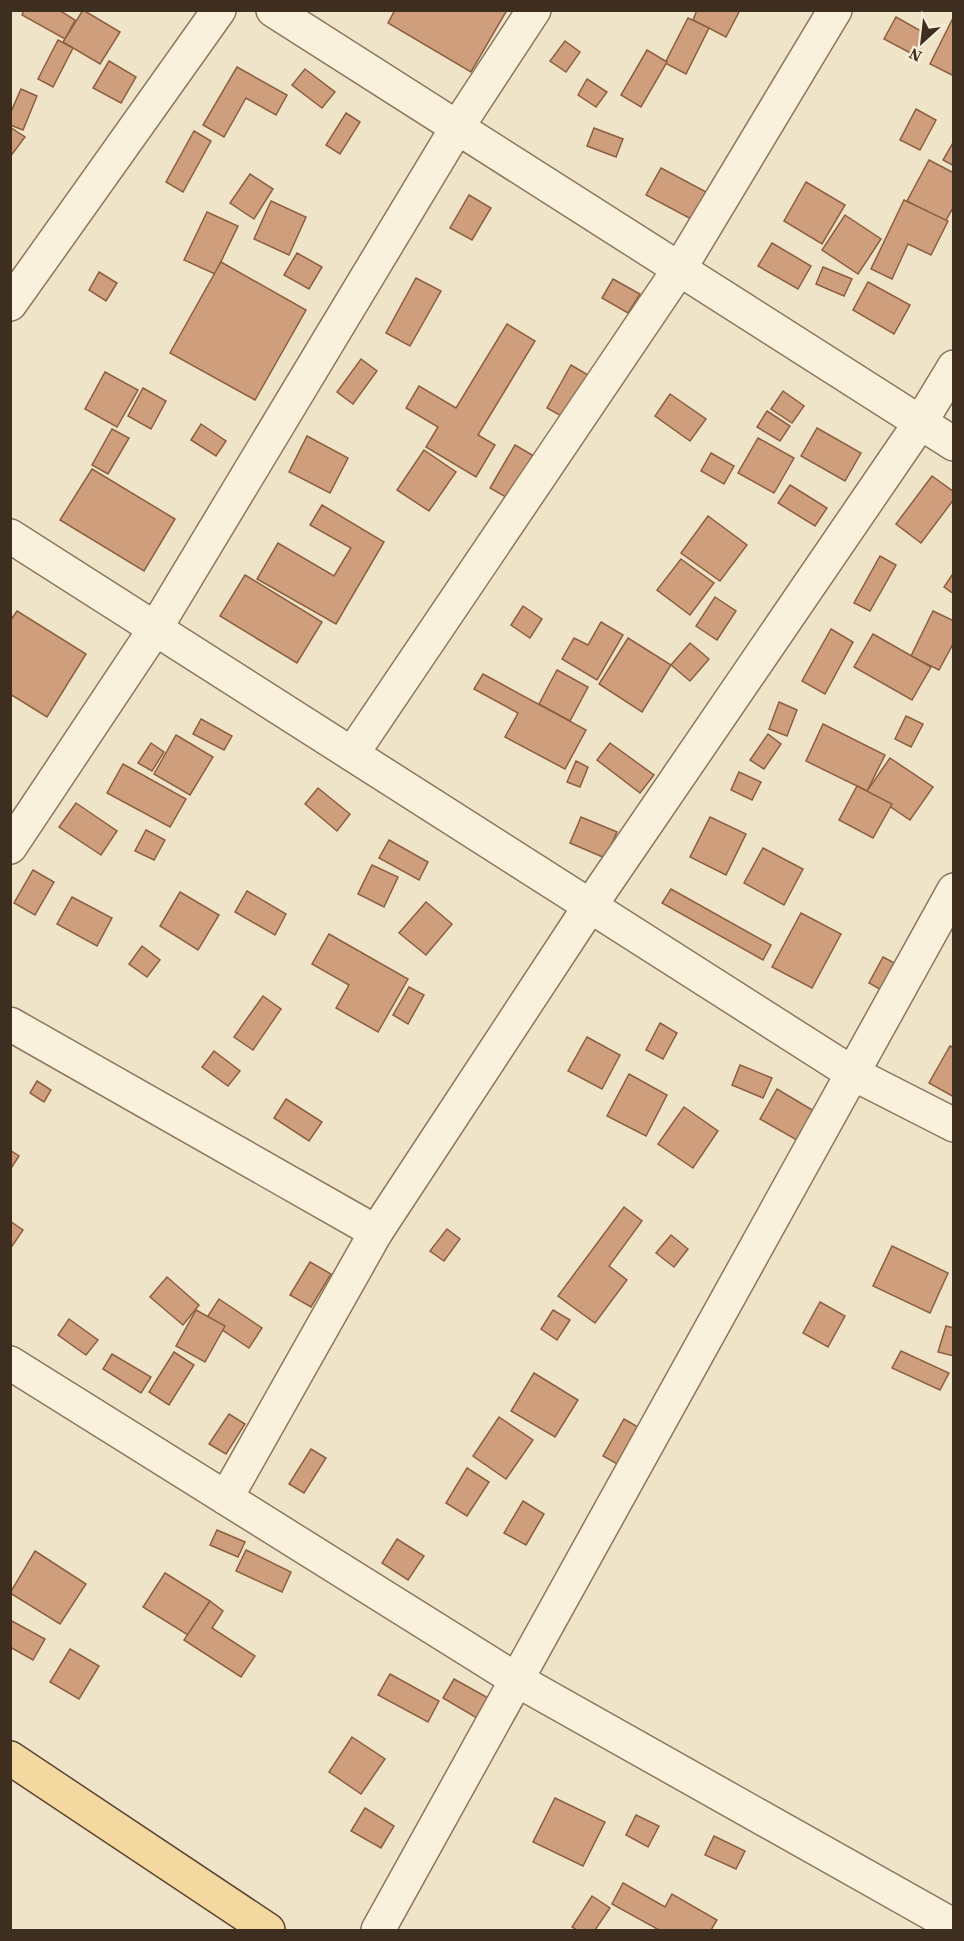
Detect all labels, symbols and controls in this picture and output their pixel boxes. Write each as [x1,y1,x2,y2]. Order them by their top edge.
north arrow [892,12,952,72]
text: N [905,43,925,68]

